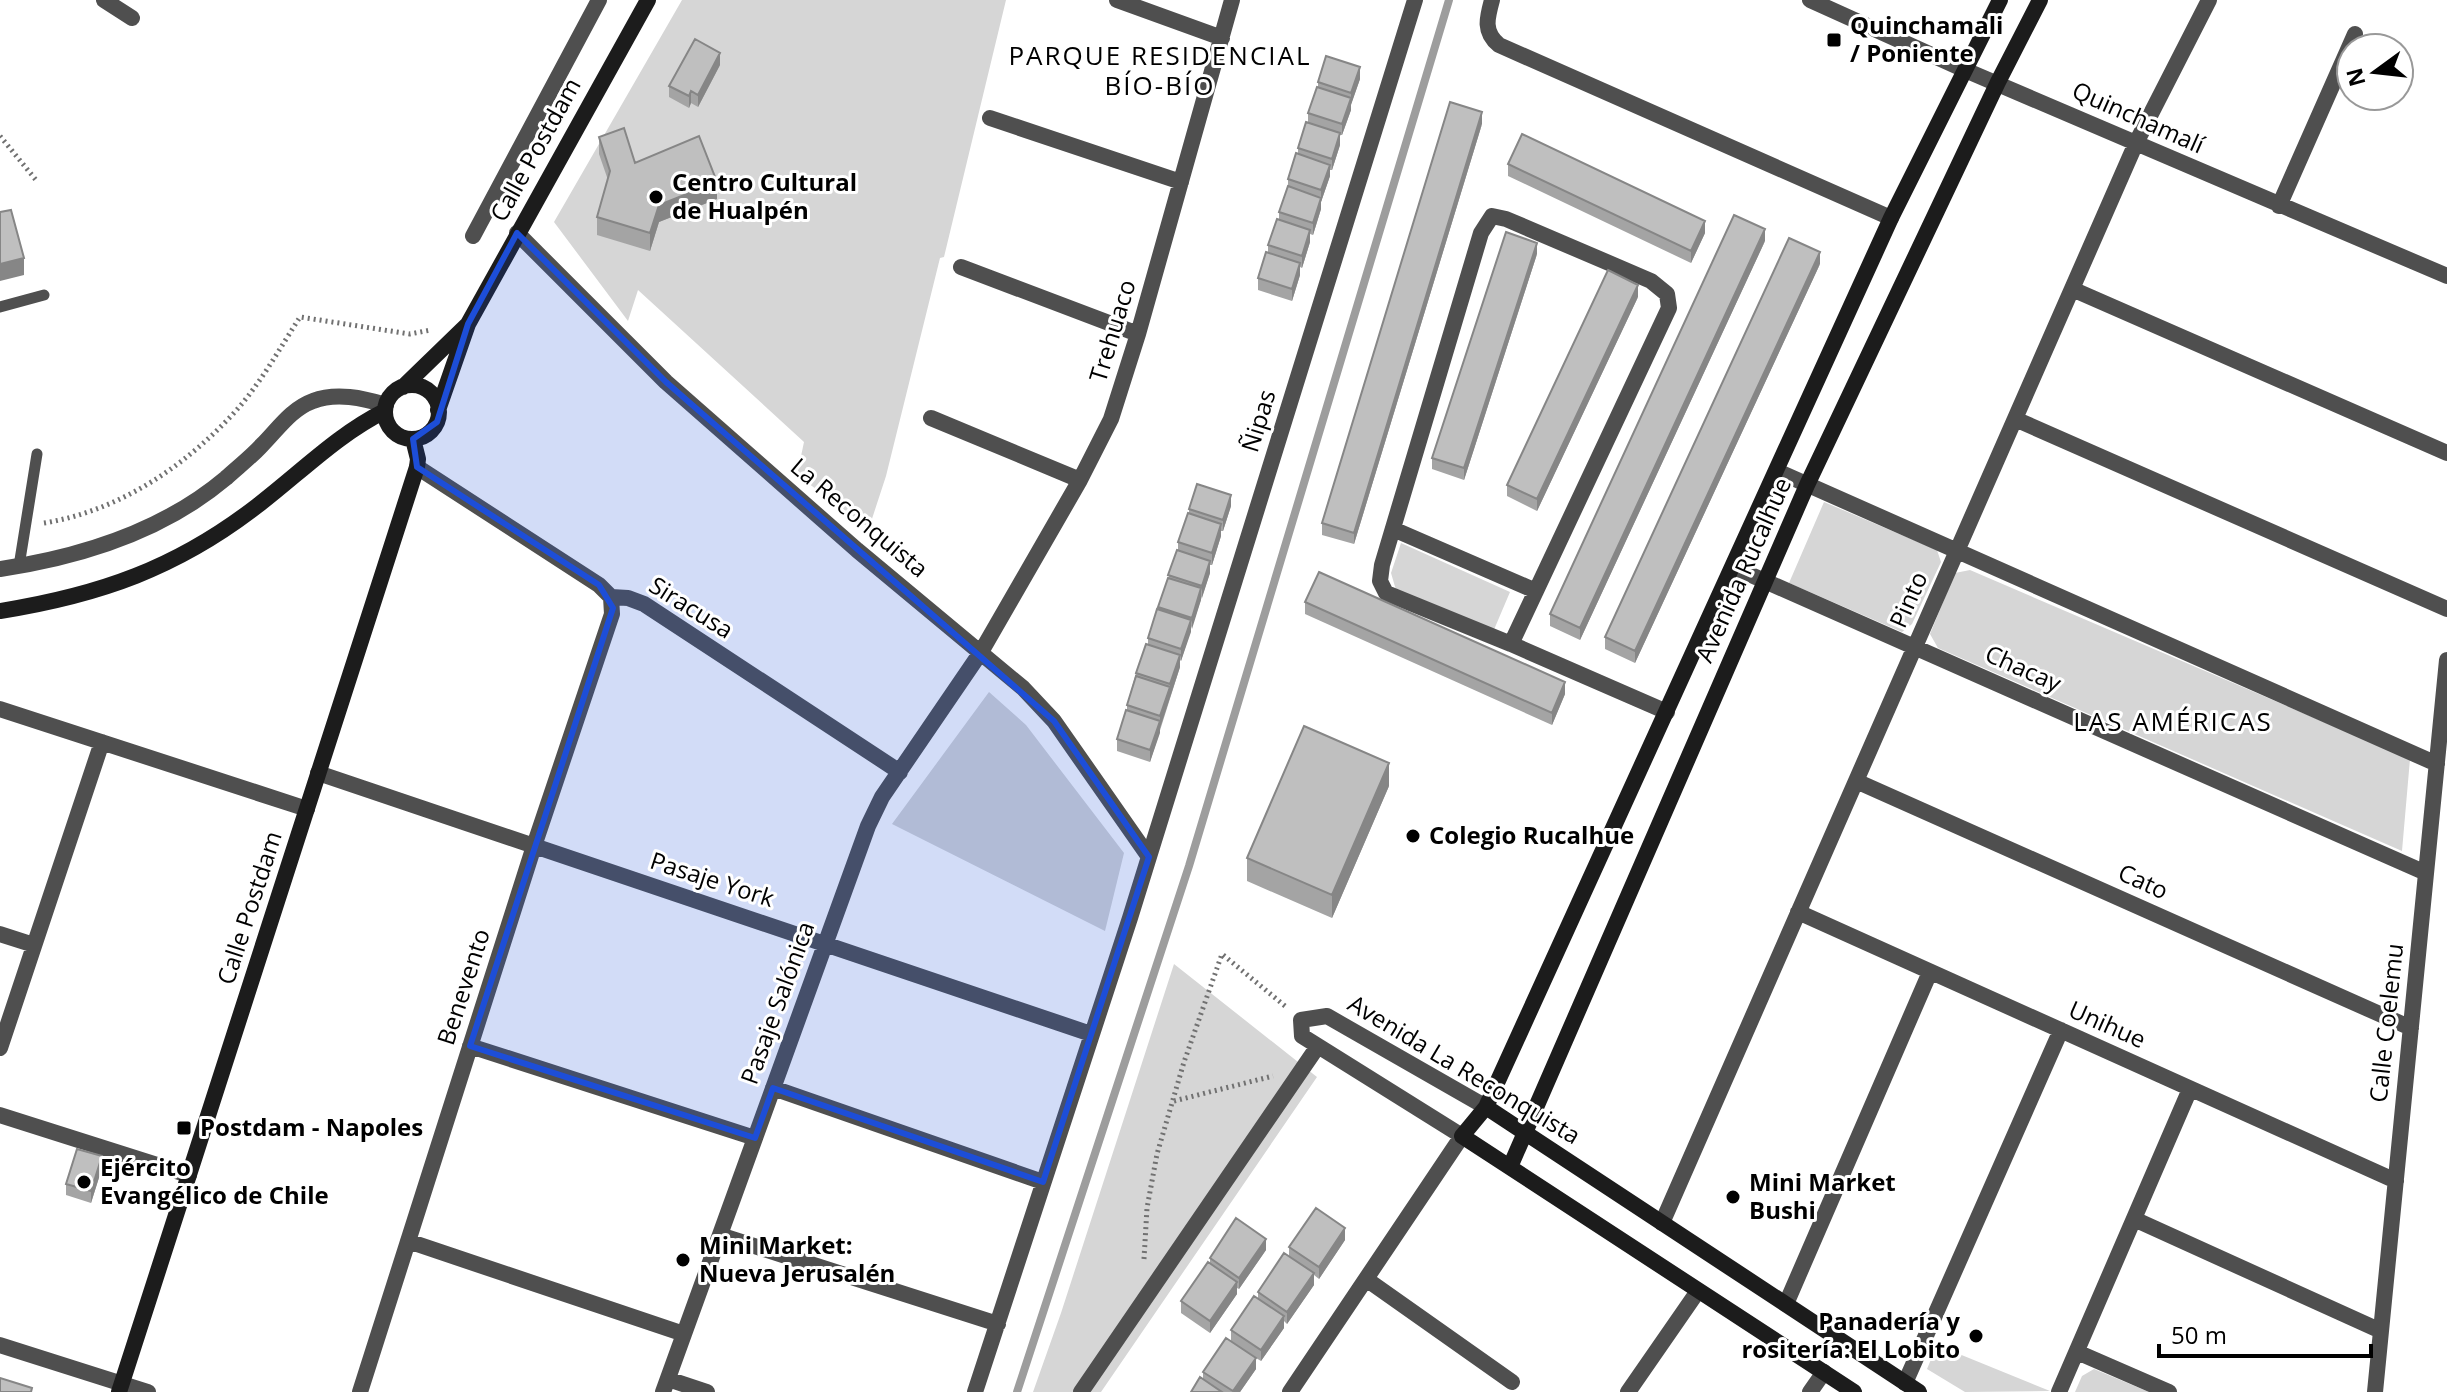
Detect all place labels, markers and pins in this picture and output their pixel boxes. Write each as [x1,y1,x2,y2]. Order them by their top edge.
place label: Quinchamali / Poniente [1850,8,2003,69]
marker: Quinchamali / Poniente [1825,31,1843,49]
place label: Centro Cultural de Hualpén [672,165,857,226]
marker: Centro Cultural de Hualpén [647,188,665,206]
place label: Colegio Rucalhue [1429,818,1634,851]
marker: Colegio Rucalhue [1404,827,1422,845]
place label: Postdam - Napoles [200,1110,423,1143]
marker: Postdam - Napoles [175,1119,193,1137]
place label: Ejército Evangélico de Chile [100,1150,329,1211]
place label: Mini Market Bushi [1749,1165,1896,1226]
marker: Ejército Evangélico de Chile [75,1173,93,1191]
marker: Mini Market Bushi [1724,1188,1742,1206]
place label: Mini Market: Nueva Jerusalén [699,1228,895,1289]
marker: Mini Market: Nueva Jerusalén [674,1251,692,1269]
place label: Panadería y rositería: El Lobito [1741,1304,1960,1365]
marker: Panadería y rositería: El Lobito [1967,1327,1985,1345]

